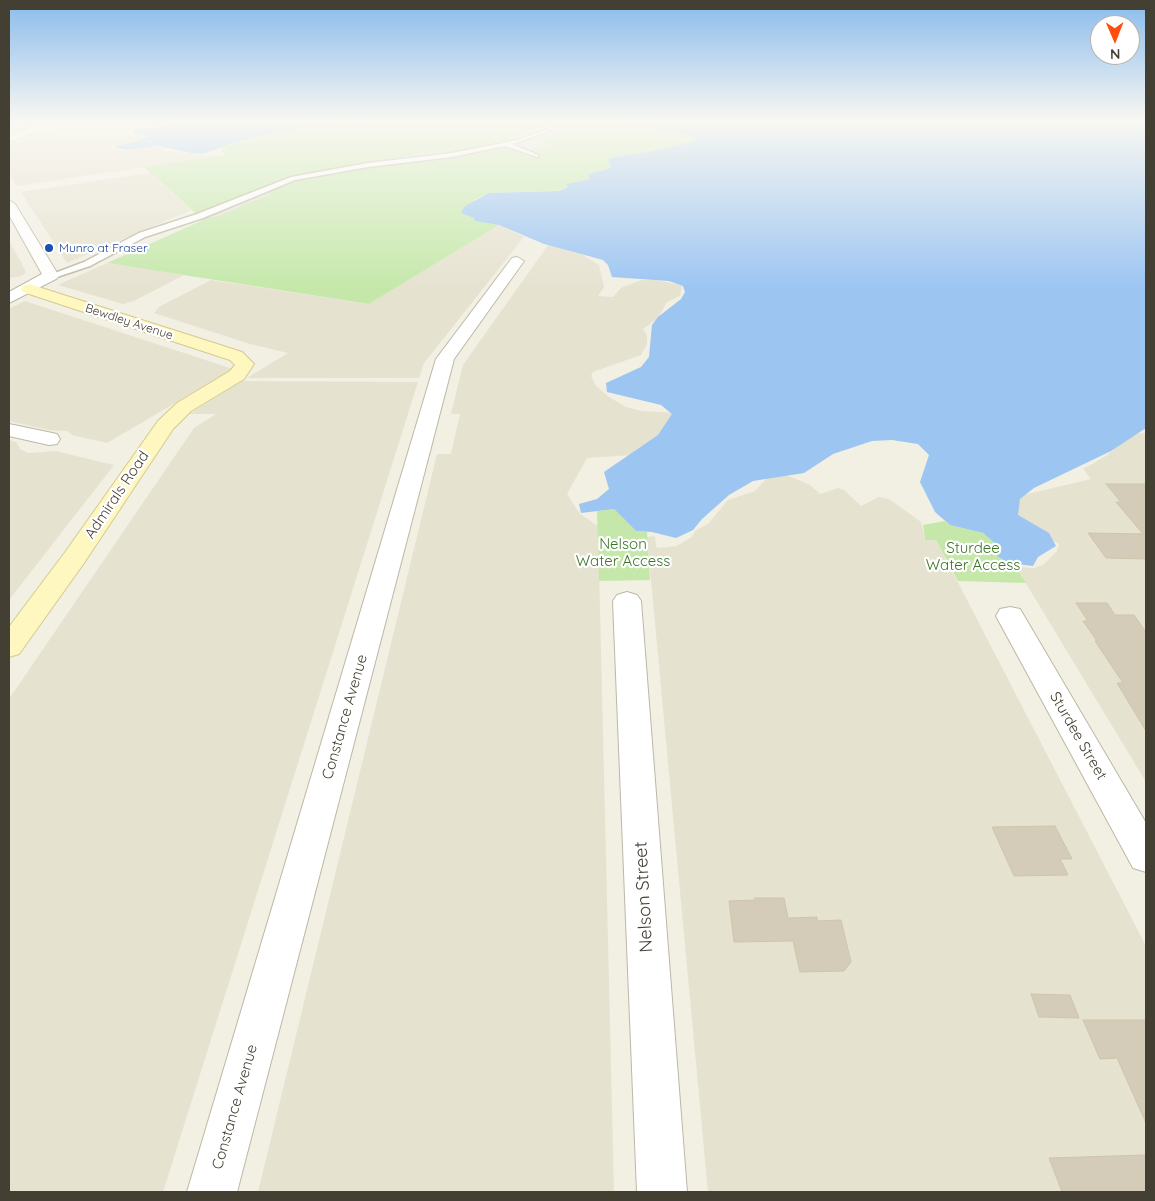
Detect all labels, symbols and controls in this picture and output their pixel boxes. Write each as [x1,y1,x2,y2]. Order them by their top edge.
north arrow [1090,15,1140,65]
text: N [1110,45,1121,63]
place label: Munro at Fraser [59,241,148,255]
marker: Munro at Fraser [43,242,55,254]
street label: Bewdley Avenue [83,301,175,343]
street label: Admirals Road [81,448,153,542]
park label: Nelson Water Access [576,535,670,570]
park label: Sturdee Water Access [926,539,1020,574]
street label: Constance Avenue [319,652,371,782]
street label: Sturdee Street [1046,689,1110,783]
street label: Nelson Street [630,841,658,953]
street label: Constance Avenue [209,1042,261,1172]

